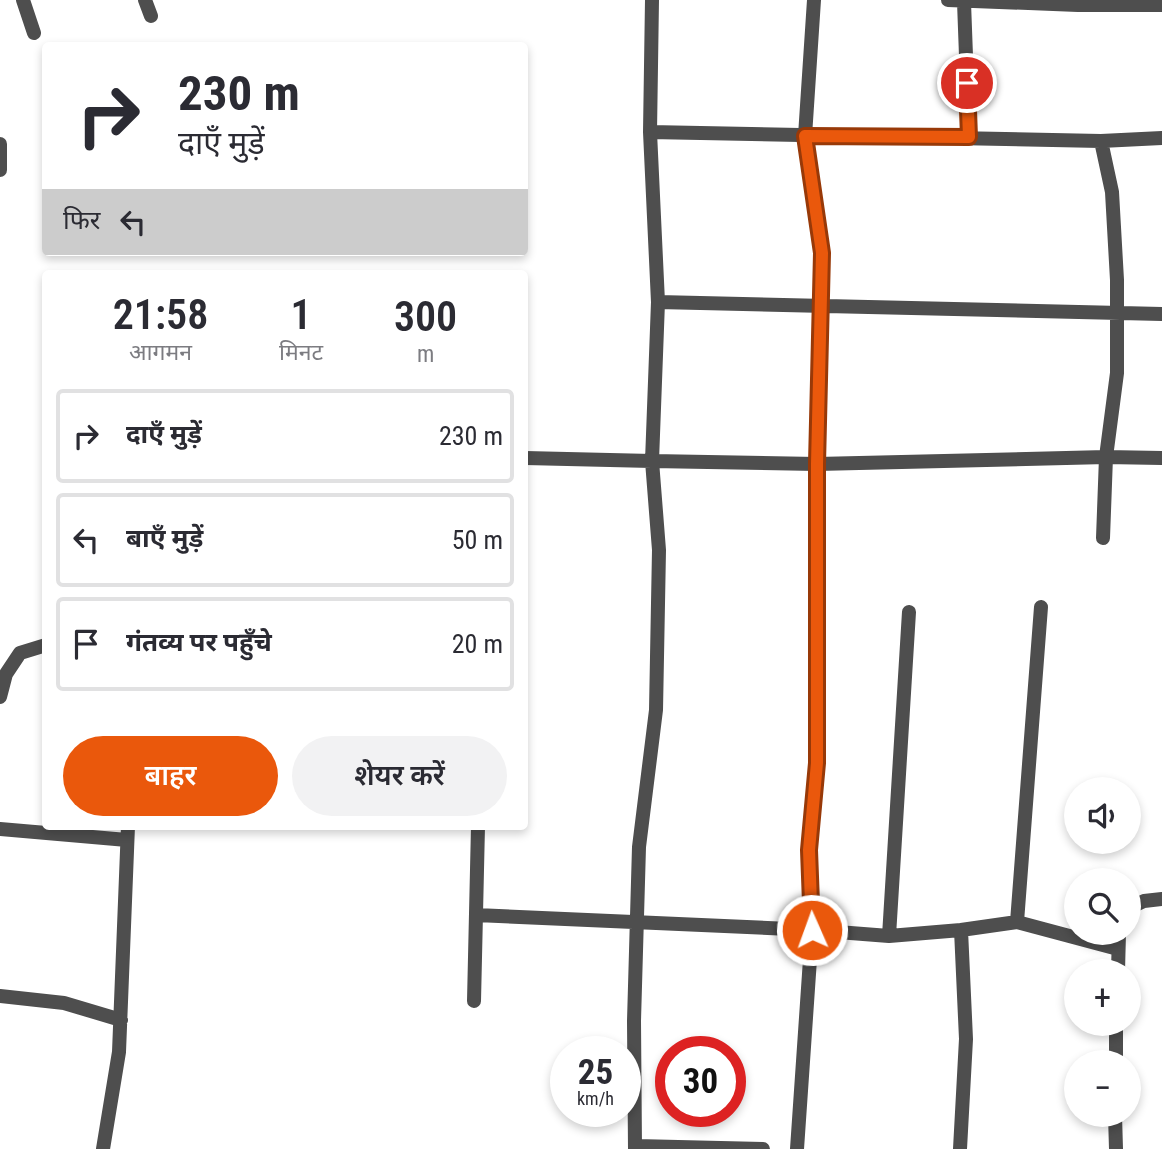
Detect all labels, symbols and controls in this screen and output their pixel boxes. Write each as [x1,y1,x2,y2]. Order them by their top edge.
pin [937,53,997,113]
icon: arrive [948,64,986,102]
text: 230 m [178,65,300,122]
icon: right [63,70,154,161]
text: दाएँ मुड़ें [178,124,265,162]
icon: left [114,203,152,241]
text: फिर [63,205,100,235]
text: 21:58 [113,290,208,339]
text: 1 [291,290,312,339]
text: 300 [394,292,457,341]
text: आगमन [129,339,192,366]
text: मिनट [279,339,323,366]
text: m [417,341,434,368]
icon: right [67,417,105,455]
text: दाएँ मुड़ें [126,419,202,449]
text: 230 m [439,421,503,451]
icon: left [67,521,105,559]
text: बाएँ मुड़ें [126,523,203,553]
text: 50 m [452,525,503,555]
icon: arrive [67,625,105,663]
text: गंतव्य पर पहुँचे [126,627,272,657]
text: 20 m [452,629,503,659]
button: बाहर [63,736,278,816]
button: शेयर करें [292,736,507,816]
map controls [1064,777,1141,1127]
button: sound [1064,777,1141,854]
button: search [1064,868,1141,945]
position arrow [775,893,849,967]
button: + [1064,959,1141,1036]
speed limit sign: 30 [655,1036,746,1127]
button: − [1064,1050,1141,1127]
text: 25 [578,1052,613,1093]
text: km/h [577,1088,614,1109]

